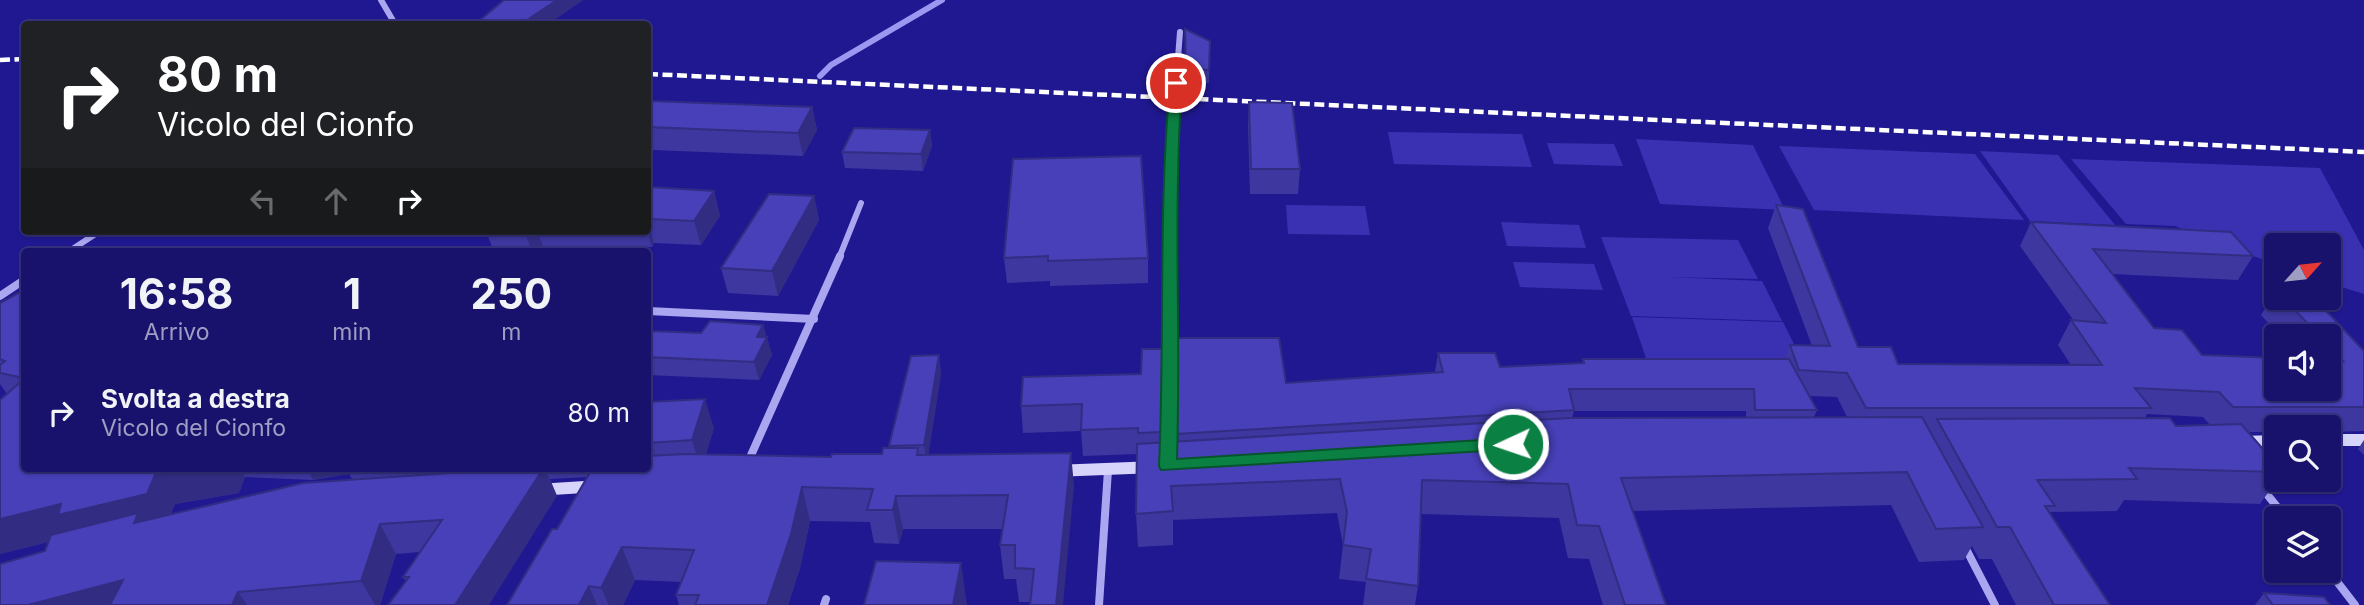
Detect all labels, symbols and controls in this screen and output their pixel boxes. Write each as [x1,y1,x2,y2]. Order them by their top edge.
text: 80 m [157,45,278,104]
icon: right [42,49,133,140]
pin [1146,53,1206,113]
icon: arrive [1157,64,1195,102]
text: Vicolo del Cionfo [157,105,415,144]
icon: left [244,182,282,220]
icon: ahead [317,182,355,220]
icon: right [390,182,428,220]
north arrow [2264,233,2342,310]
map controls [2264,233,2341,583]
text: 16:58 [120,268,233,319]
text: 1 [343,268,361,319]
text: 250 [470,268,552,319]
text: Arrivo [144,318,210,346]
text: min [332,318,372,346]
text: m [501,318,521,346]
button: sound [2264,324,2341,401]
text: Svolta a destra [101,383,290,414]
icon: right [42,394,80,432]
text: 80 m [567,397,630,428]
position arrow [1476,407,1550,481]
text: Vicolo del Cionfo [101,414,286,442]
button: search [2264,415,2341,492]
button: layers [2264,506,2341,583]

